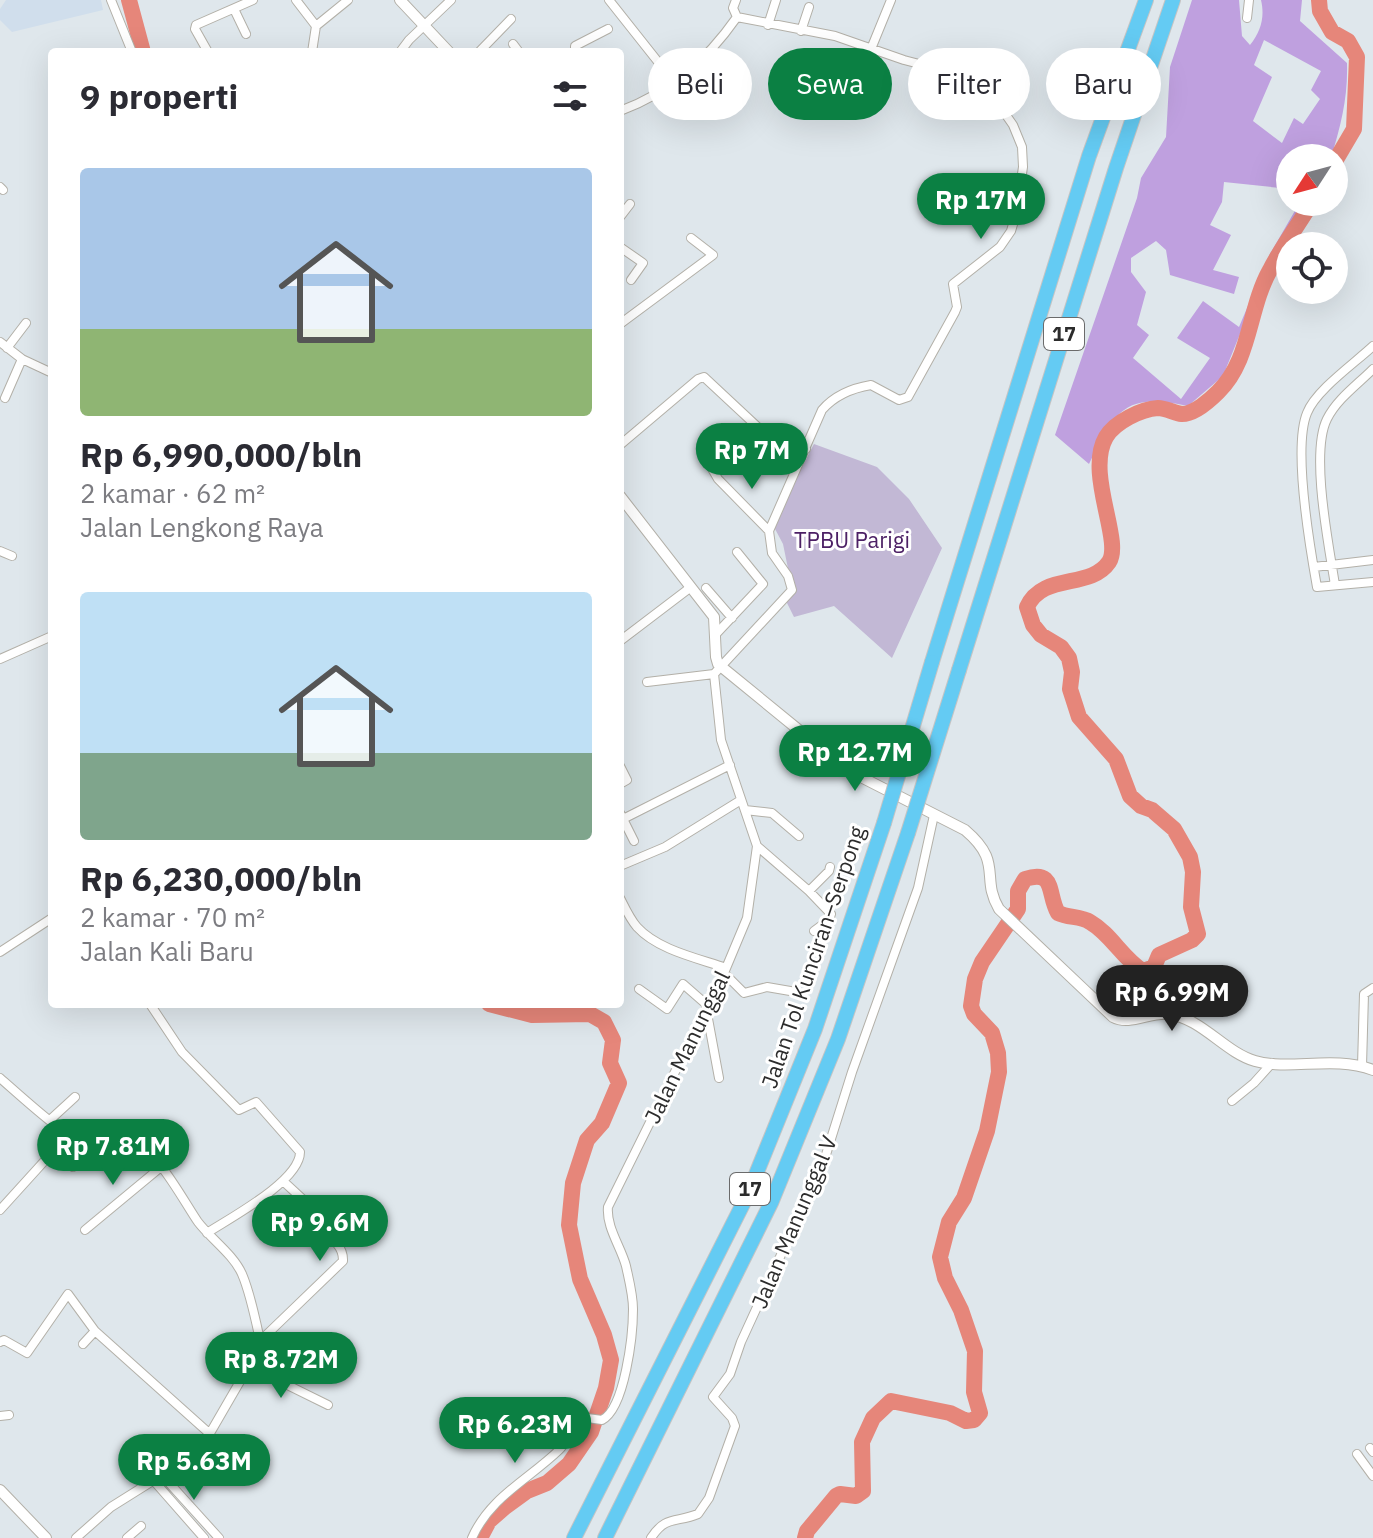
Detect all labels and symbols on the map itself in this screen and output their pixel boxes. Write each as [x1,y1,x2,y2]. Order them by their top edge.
north arrow [1276,144,1348,216]
pin: Rp 17M [916,173,1046,241]
road number: 17 [1044,318,1084,350]
pin: Rp 7M [696,423,808,491]
park label: TPBU Parigi [794,525,910,554]
pin: Rp 12.7M [772,725,938,793]
street label: Jalan Tol Kunciran–Serpong [754,822,871,1092]
pin: Rp 6.99M [1089,965,1255,1033]
street label: Jalan Manunggal [637,966,736,1128]
pin: Rp 7.81M [30,1119,196,1187]
street label: Jalan Manunggal V [744,1131,843,1313]
road number: 17 [730,1173,770,1205]
pin: Rp 9.6M [246,1195,394,1263]
pin: Rp 8.72M [198,1332,364,1400]
pin: Rp 6.23M [432,1397,598,1465]
pin: Rp 5.63M [111,1434,277,1502]

